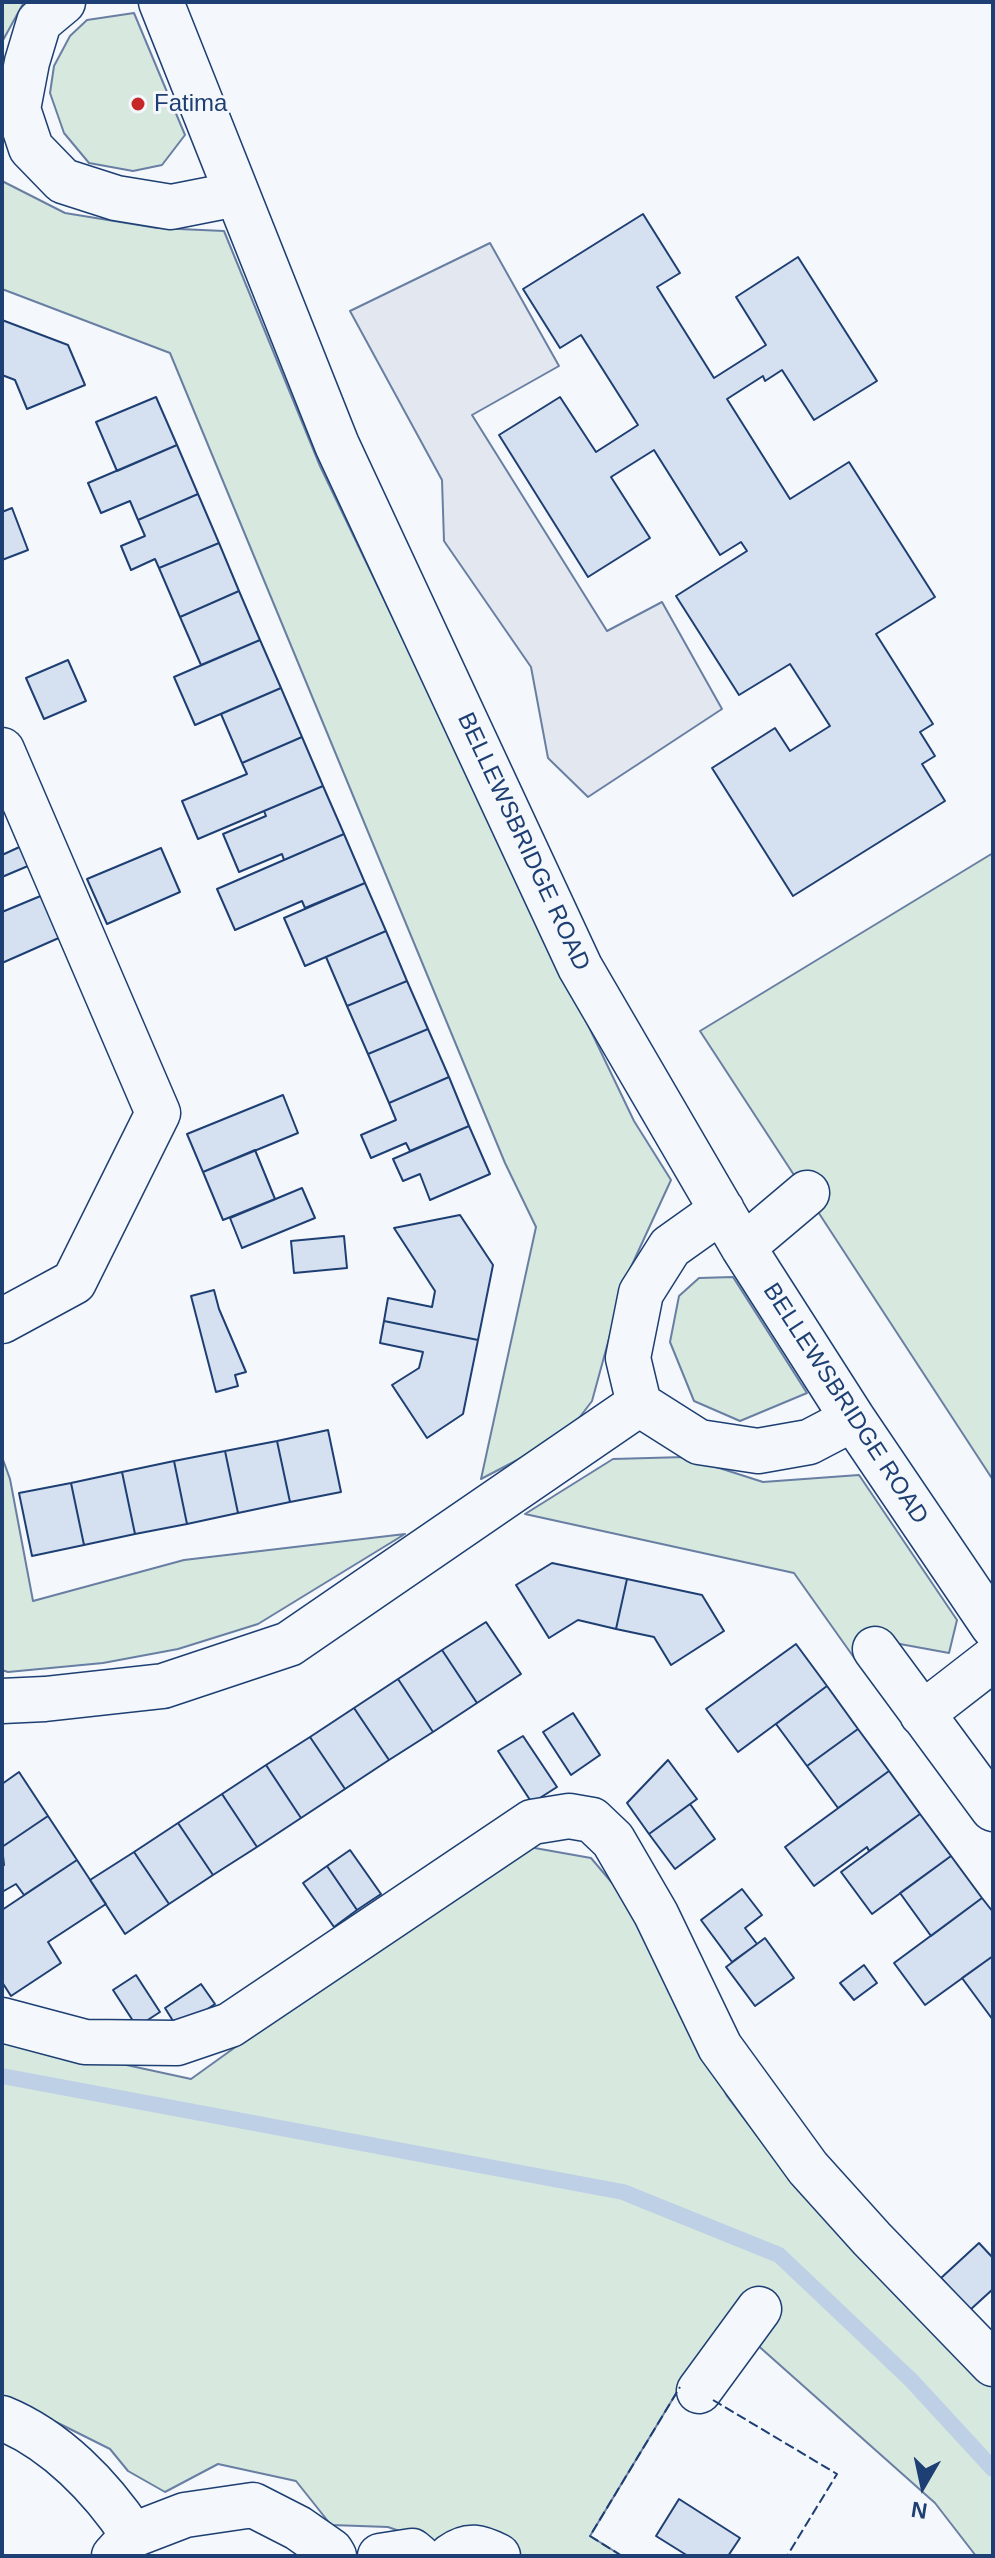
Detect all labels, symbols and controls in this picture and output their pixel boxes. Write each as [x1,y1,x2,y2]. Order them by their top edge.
place label: Fatima [154,90,227,118]
marker: Fatima [129,95,147,113]
street label: BELLEWSBRIDGE ROAD [450,708,596,976]
street label: BELLEWSBRIDGE ROAD [756,1278,934,1530]
north arrow [883,2446,963,2526]
text: N [909,2497,929,2524]

